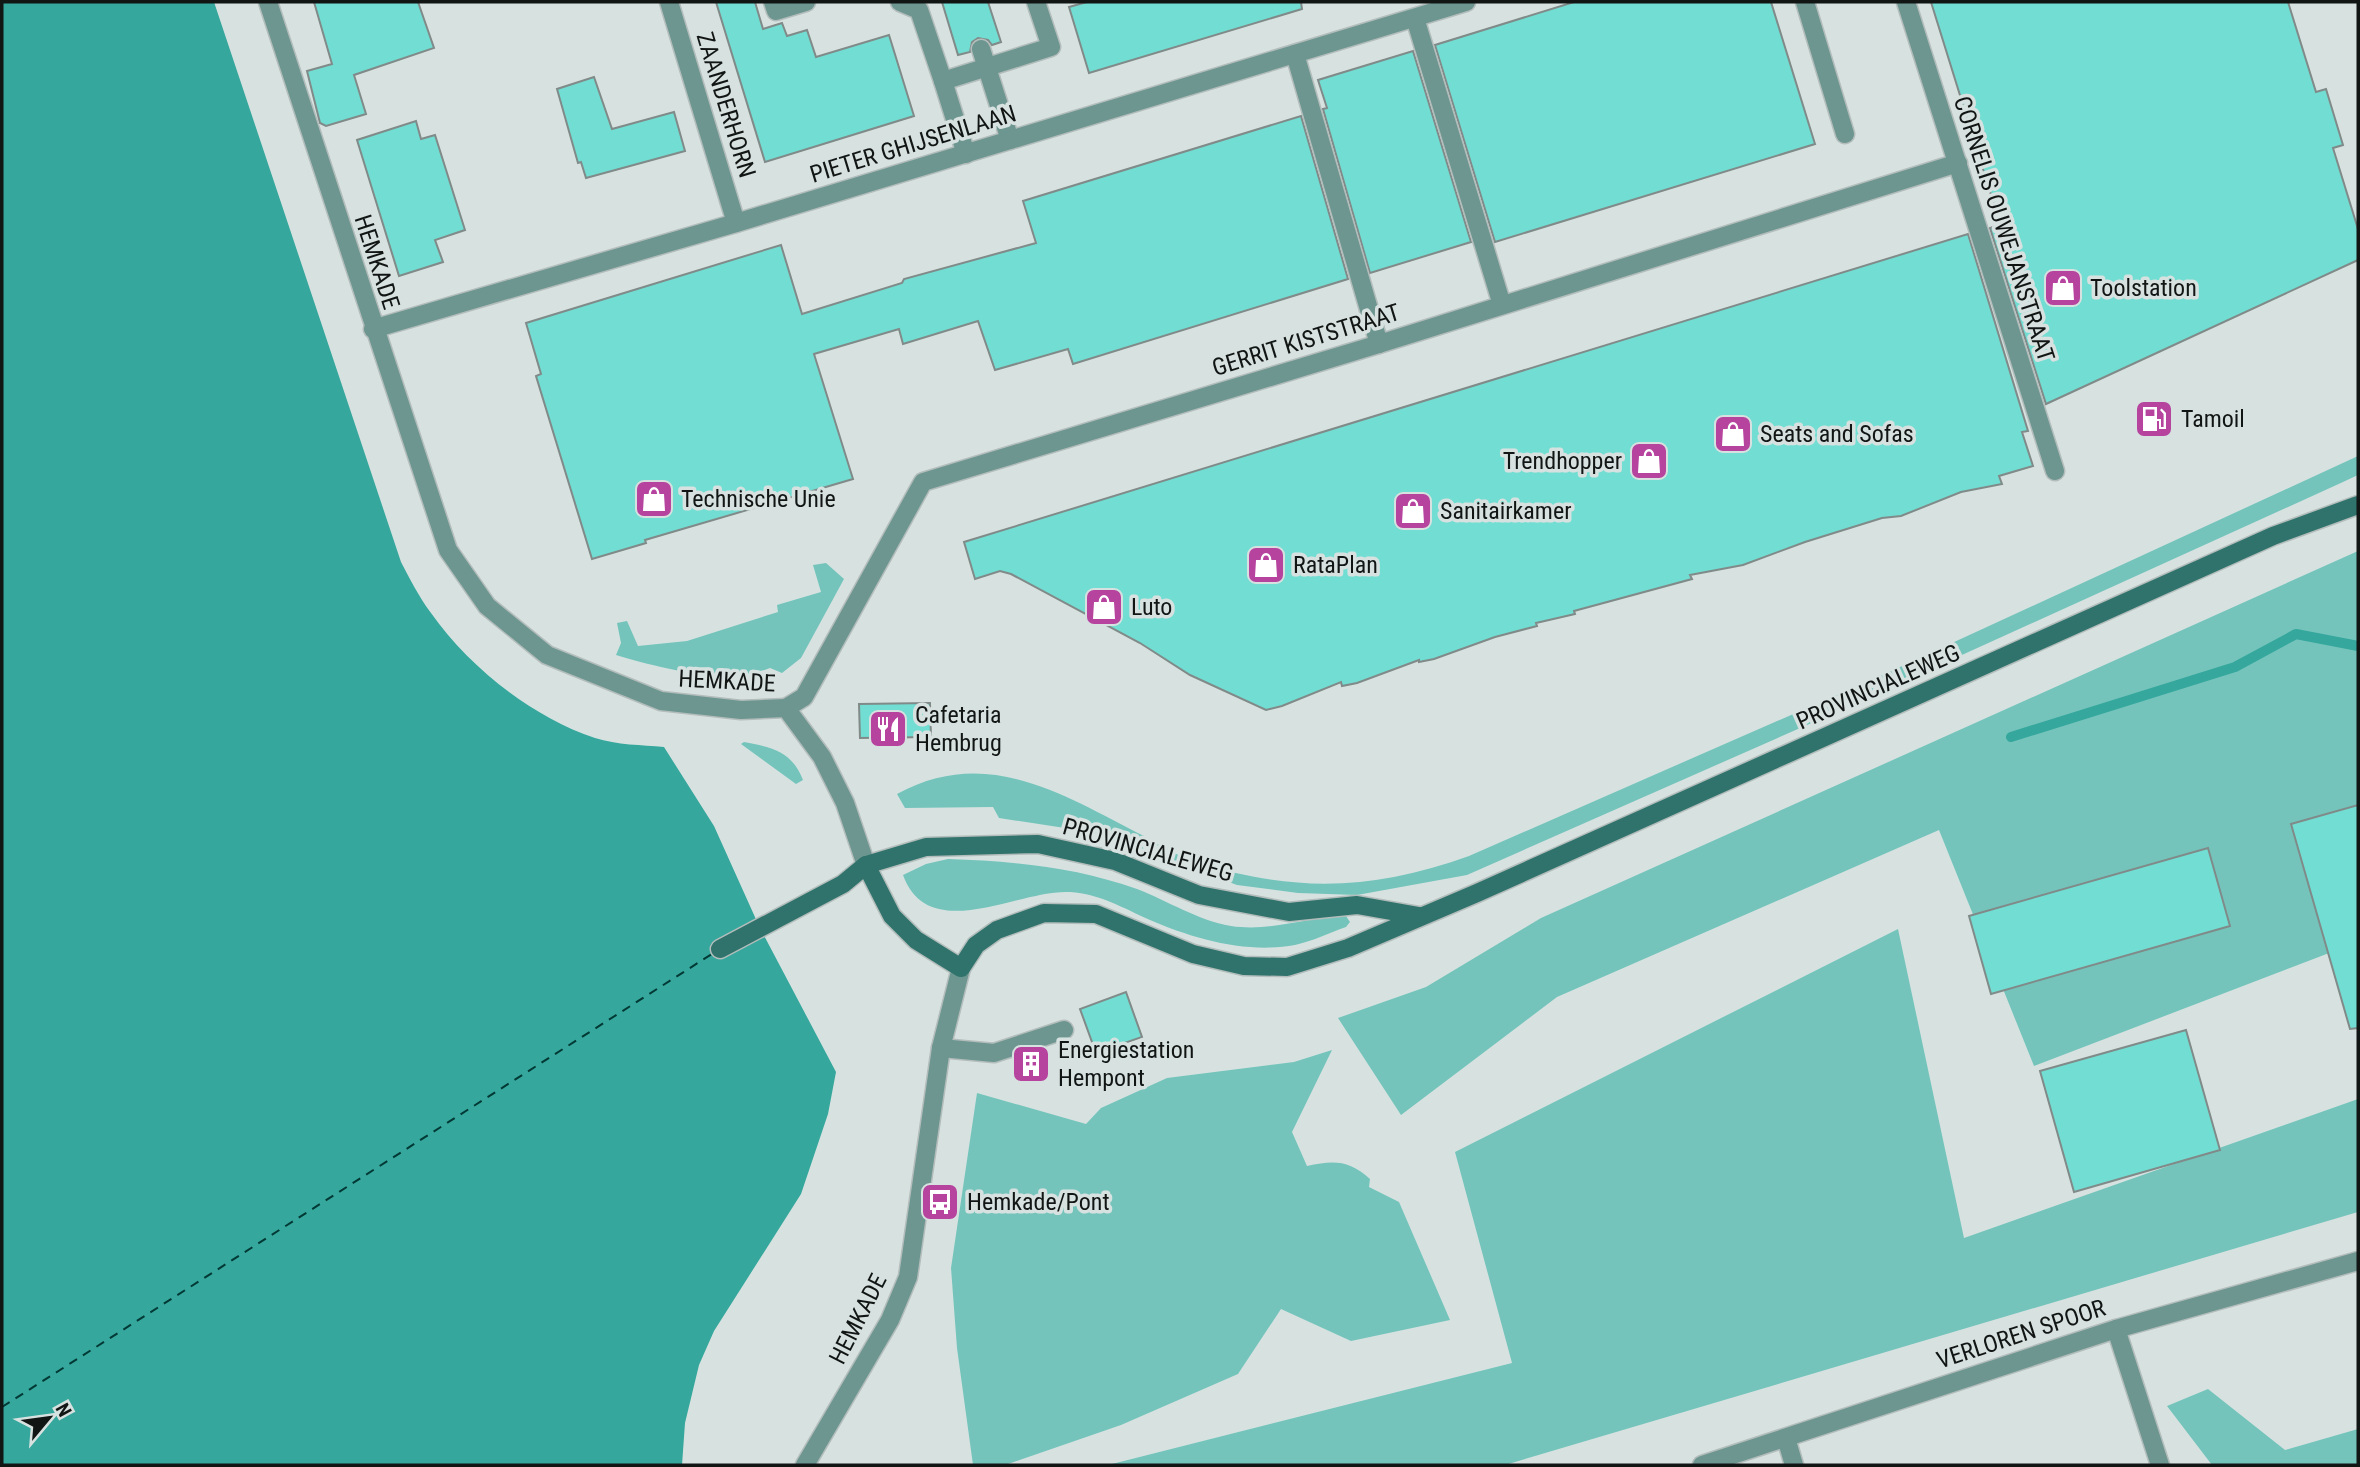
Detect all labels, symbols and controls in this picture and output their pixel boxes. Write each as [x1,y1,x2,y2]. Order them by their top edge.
street label: ZAANDERHORN [691,29,761,181]
street label: CORNELIS OUWEJANSTRAAT [1948,93,2060,365]
street label: PIETER GHIJSENLAAN [806,99,1020,189]
street label: HEMKADE [349,211,405,313]
shop icon: Toolstation [2042,267,2084,309]
place label: Toolstation [2090,274,2197,302]
street label: GERRIT KISTSTRAAT [1209,298,1403,382]
fuel station icon: Tamoil [2133,398,2175,440]
place label: Tamoil [2181,405,2245,433]
shop icon: Seats and Sofas [1712,413,1754,455]
place label: Seats and Sofas [1760,420,1914,448]
shop icon: Trendhopper [1628,440,1670,482]
place label: Trendhopper [1503,447,1622,475]
shop icon: Technische Unie [633,478,675,520]
place label: Technische Unie [681,485,836,513]
shop icon: Sanitairkamer [1392,490,1434,532]
place label: Sanitairkamer [1440,497,1571,525]
shop icon: RataPlan [1245,544,1287,586]
place label: RataPlan [1293,551,1378,579]
shop icon: Luto [1083,586,1125,628]
place label: Luto [1131,593,1172,621]
street label: PROVINCIALEWEG [1792,638,1964,736]
street label: HEMKADE [678,664,776,698]
place label: Cafetaria Hembrug [915,701,1002,757]
restaurant icon: Cafetaria Hembrug [867,708,909,750]
street label: PROVINCIALEWEG [1060,812,1236,888]
place label: Energiestation Hempont [1058,1036,1194,1092]
building icon: Energiestation Hempont [1010,1043,1052,1085]
bus stop icon: Hemkade/Pont [919,1181,961,1223]
place label: Hemkade/Pont [967,1188,1110,1216]
street label: HEMKADE [823,1269,893,1369]
street label: VERLOREN SPOOR [1933,1293,2109,1374]
north arrow [14,1383,84,1453]
text: N [51,1399,76,1421]

